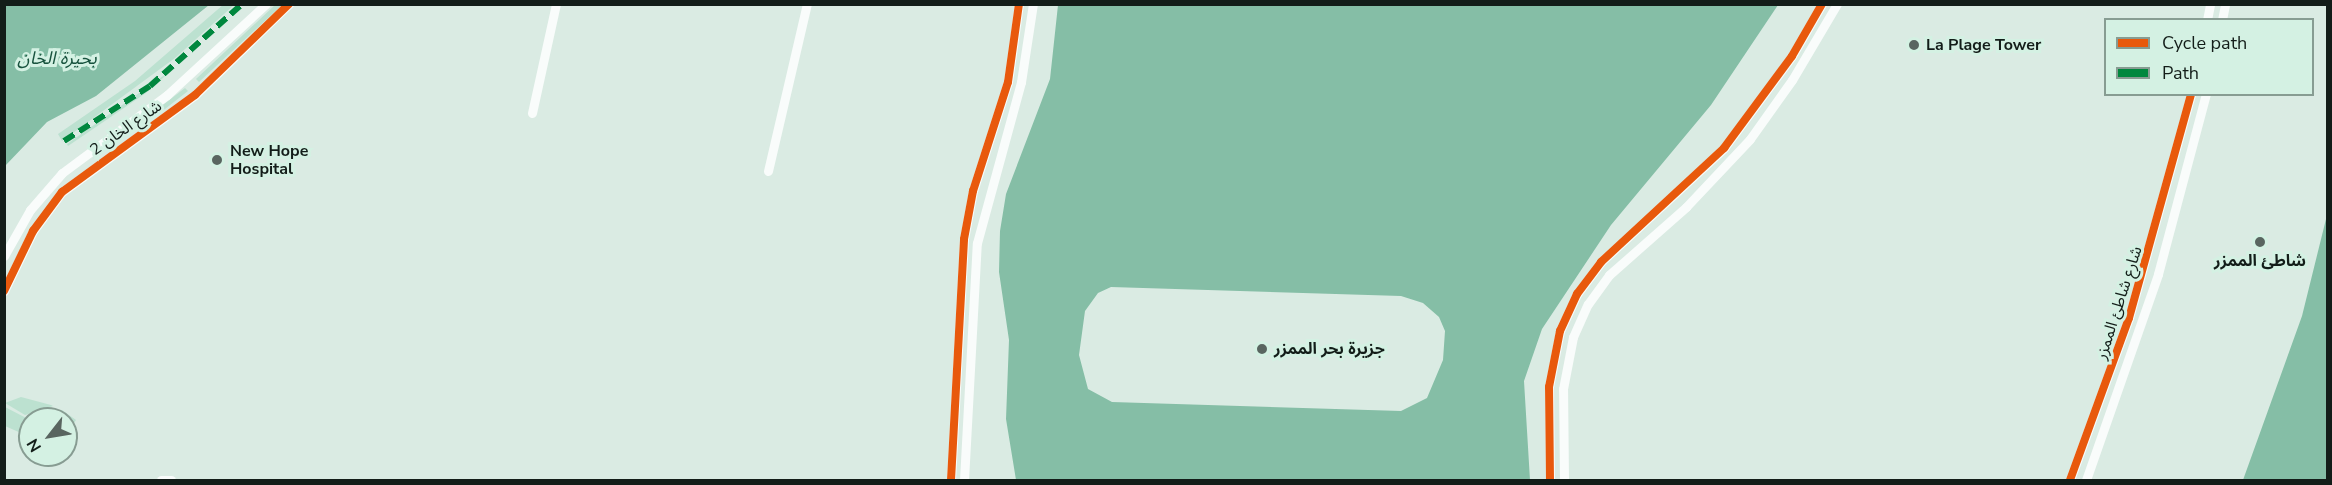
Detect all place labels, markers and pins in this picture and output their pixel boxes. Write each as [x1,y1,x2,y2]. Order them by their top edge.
place label: La Plage Tower [1926,35,2041,55]
marker: La Plage Tower [1907,38,1921,52]
place label: New Hope Hospital [230,141,308,179]
marker: New Hope Hospital [208,151,226,169]
marker: شاطئ الممزر [2253,235,2267,249]
place label: شاطئ الممزر [2214,251,2306,271]
place label: جزيرة بحر الممزر [1274,339,1385,359]
marker: جزيرة بحر الممزر [1255,342,1269,356]

